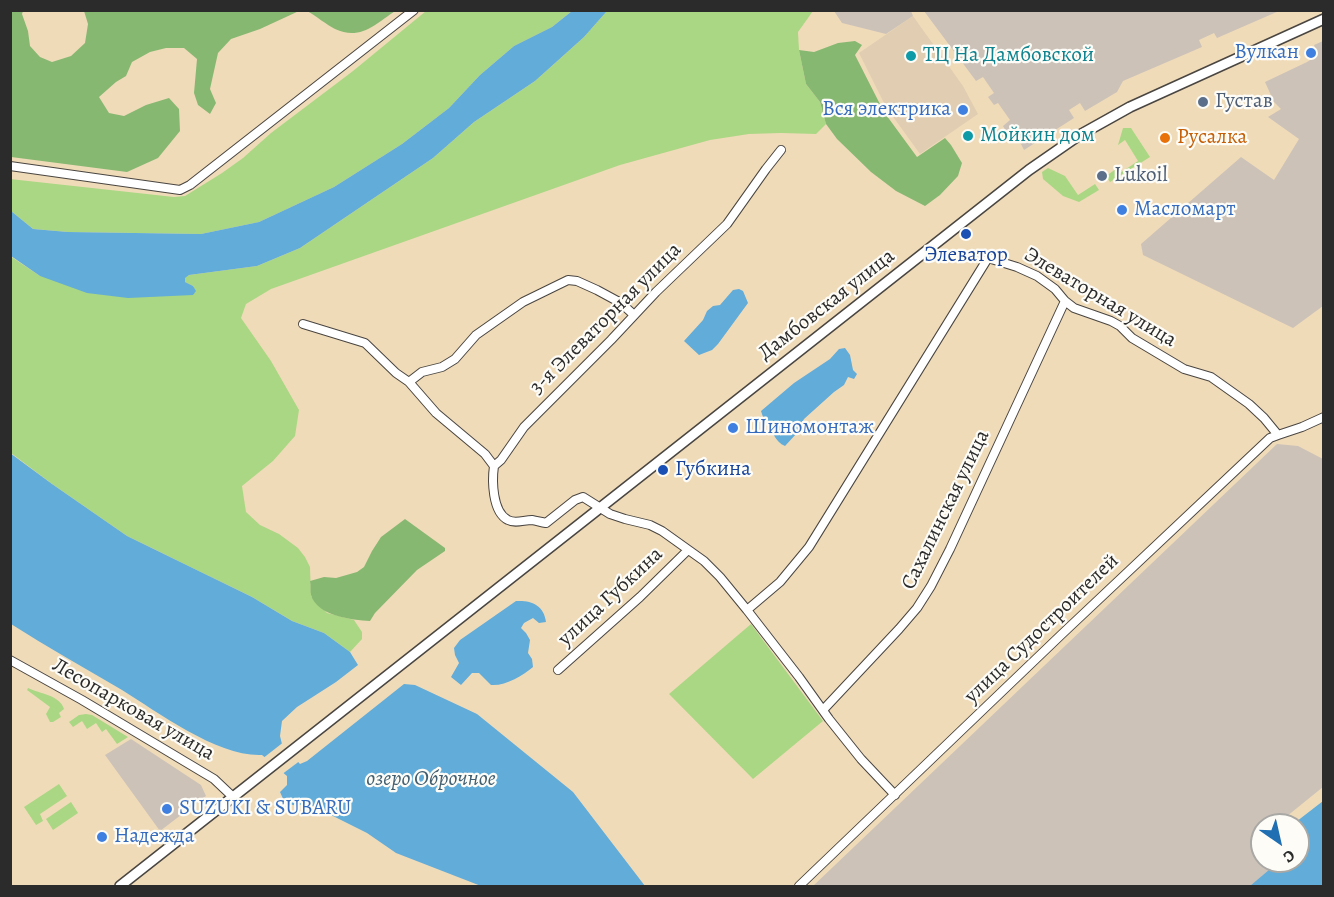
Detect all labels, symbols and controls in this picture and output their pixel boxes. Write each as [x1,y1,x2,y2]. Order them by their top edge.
place label: Вулкан [1234,40,1299,66]
place label: ТЦ На Дамбовской [923,43,1094,69]
marker: Вулкан [1304,46,1318,60]
marker: ТЦ На Дамбовской [904,49,918,63]
place label: Густав [1215,89,1273,115]
marker: Густав [1196,95,1210,109]
place label: Вся электрика [822,97,951,123]
marker: Вся электрика [956,103,970,117]
place label: Мойкин дом [980,123,1095,149]
place label: Русалка [1177,125,1247,151]
marker: Мойкин дом [961,129,975,143]
marker: Русалка [1158,131,1172,145]
place label: Lukoil [1114,163,1168,189]
marker: Lukoil [1095,169,1109,183]
place label: Масломарт [1134,197,1236,223]
marker: Масломарт [1115,203,1129,217]
marker: Элеватор [959,227,973,241]
street label: 3-я Элеваторная улица [525,238,687,400]
place label: Элеватор [924,243,1008,269]
street label: Элеваторная улица [1019,243,1181,353]
street label: Дамбовская улица [754,244,900,366]
place label: Шиномонтаж [745,415,874,441]
marker: Шиномонтаж [726,421,740,435]
street label: Сахалинская улица [896,426,996,594]
place label: Губкина [675,457,751,483]
marker: Губкина [656,463,670,477]
street label: улица Губкина [553,542,669,652]
street label: улица Судостроителей [960,549,1124,709]
street label: Лесопарковая улица [47,653,219,767]
water label: озеро Оброчное [366,767,496,793]
place label: SUZUKI & SUBARU [179,796,351,822]
marker: SUZUKI & SUBARU [160,802,174,816]
north arrow [1250,813,1310,873]
place label: Надежда [114,824,194,850]
marker: Надежда [95,830,109,844]
text: С [1279,844,1299,868]

